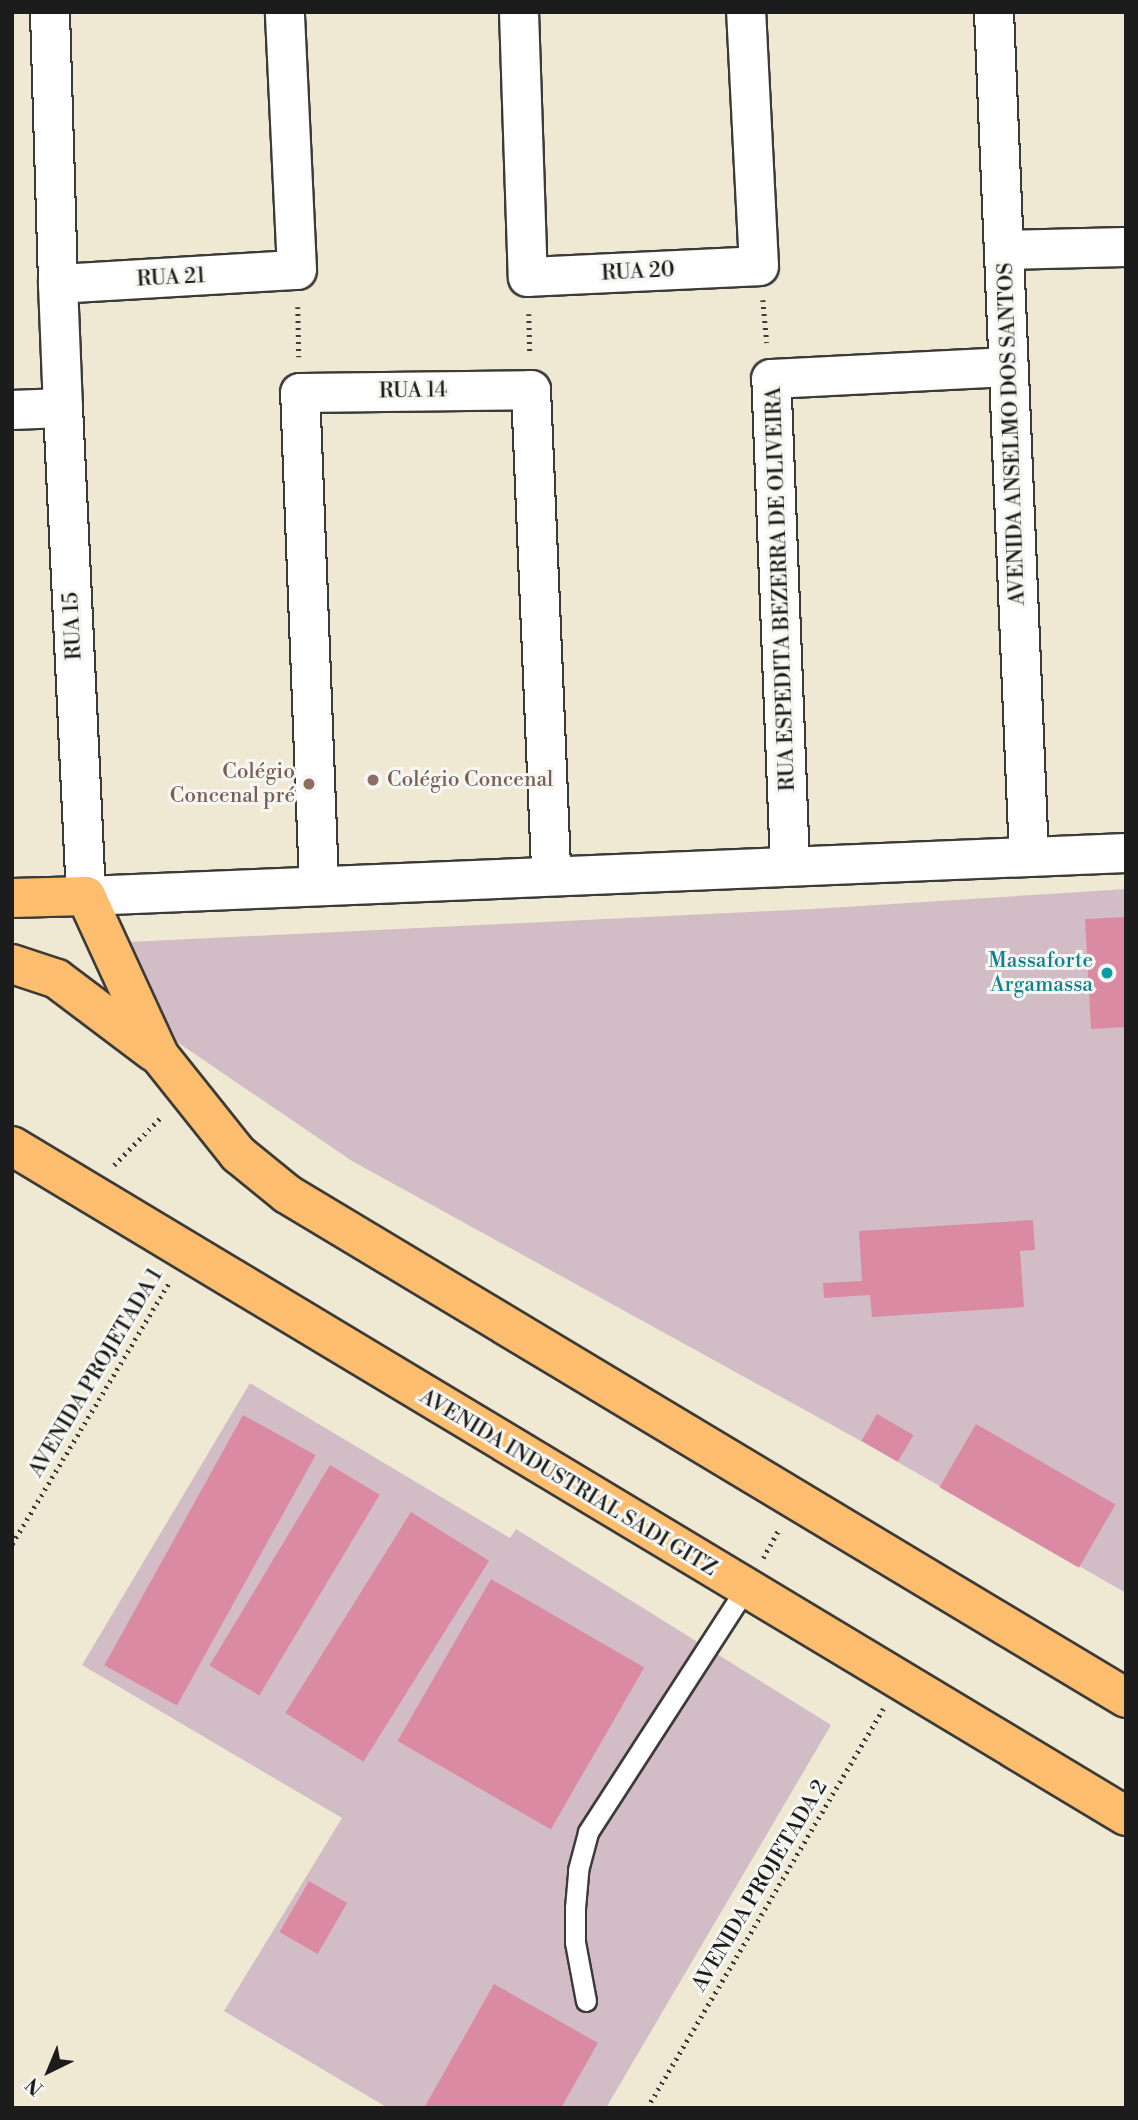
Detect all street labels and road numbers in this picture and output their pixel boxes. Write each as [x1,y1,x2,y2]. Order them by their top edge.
street label: RUA 20 [601,257,675,287]
street label: AVENIDA ANSELMO DOS SANTOS [993,262,1031,606]
street label: RUA 21 [136,264,206,292]
street label: RUA 14 [379,378,447,404]
street label: RUA ESPEDITA BEZERRA DE OLIVEIRA [761,386,801,792]
street label: RUA 15 [59,591,87,661]
street label: AVENIDA PROJETADA 1 [24,1264,168,1482]
street label: AVENIDA INDUSTRIAL SADI GITZ [415,1384,721,1582]
street label: AVENIDA PROJETADA 2 [687,1776,833,1996]

